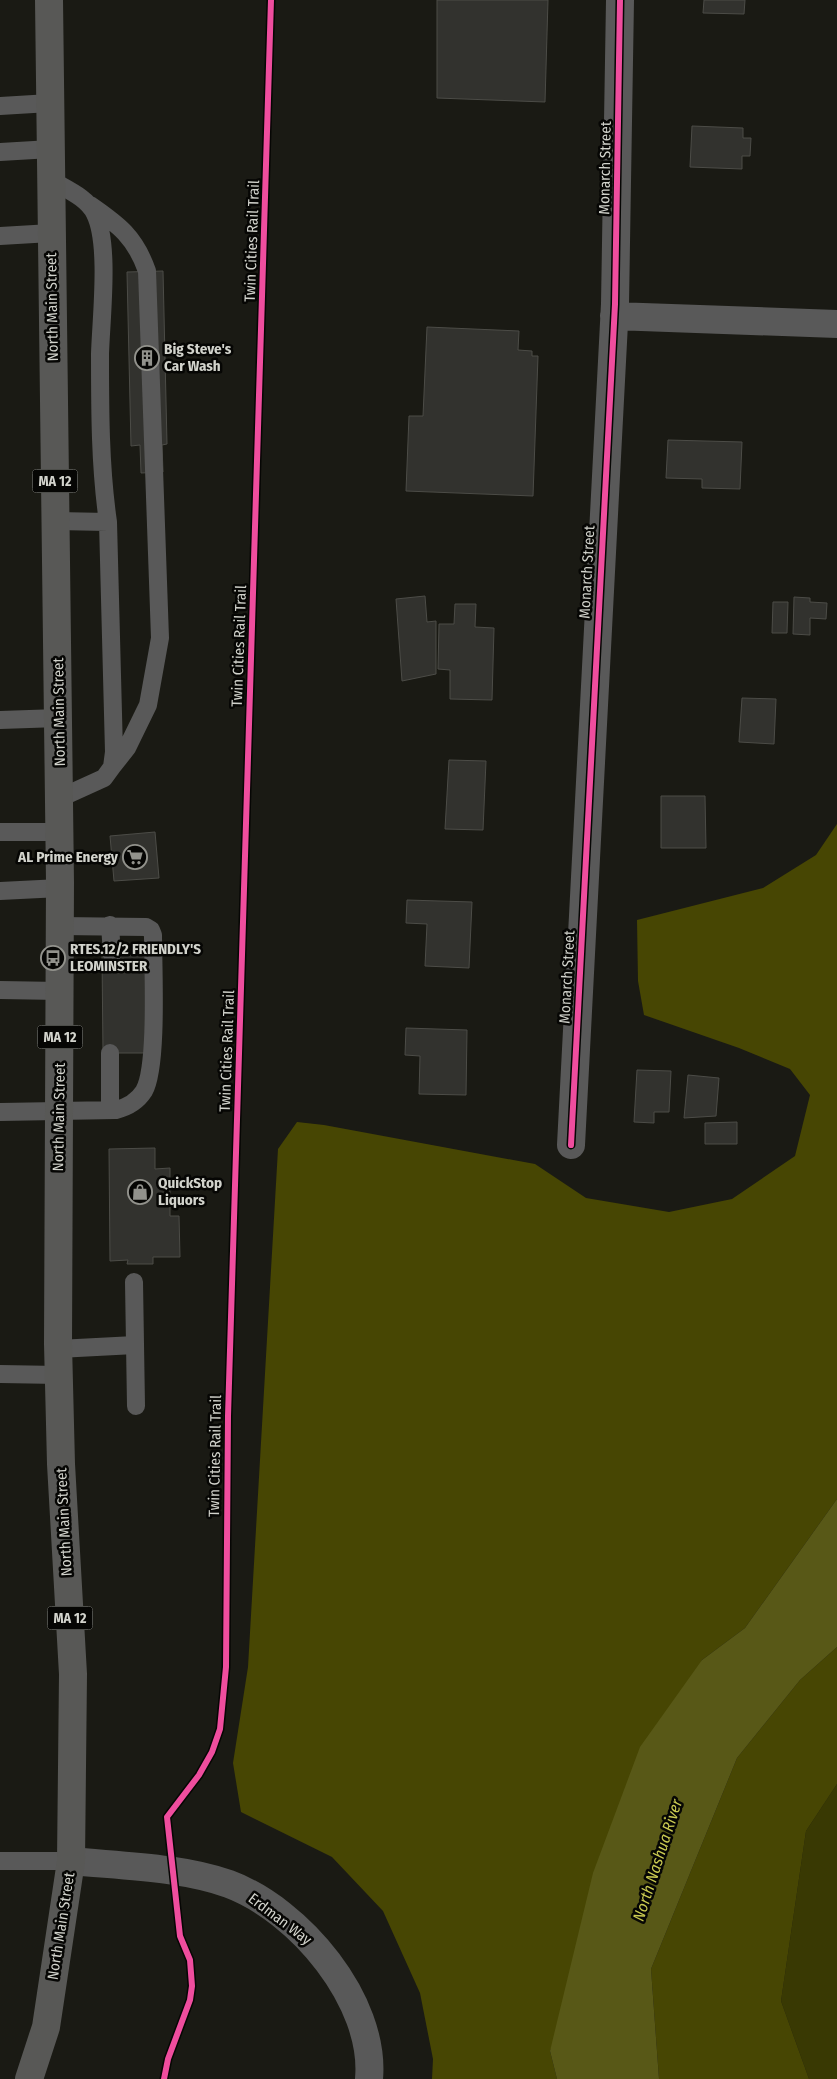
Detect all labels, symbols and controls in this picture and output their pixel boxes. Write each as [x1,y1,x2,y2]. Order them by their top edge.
street label: Monarch Street [595,121,615,215]
street label: Twin Cities Rail Trail [241,180,263,302]
street label: North Main Street [42,252,62,361]
place label: Big Steve's Car Wash [164,340,232,375]
building icon: Big Steve's Car Wash [134,345,160,371]
road number: MA 12 [32,470,78,492]
street label: Monarch Street [576,525,598,619]
street label: Twin Cities Rail Trail [228,585,250,707]
street label: North Main Street [49,657,69,766]
supermarket icon: AL Prime Energy [122,844,148,870]
place label: AL Prime Energy [17,848,119,866]
street label: Monarch Street [556,930,578,1024]
place label: RTES.12/2 FRIENDLY'S LEOMINSTER [70,940,201,975]
bus stop icon: RTES.12/2 FRIENDLY'S LEOMINSTER [40,945,66,971]
street label: Twin Cities Rail Trail [216,990,238,1112]
road number: MA 12 [38,1026,82,1048]
street label: North Main Street [49,1062,69,1171]
place label: QuickStop Liquors [158,1174,222,1209]
shop icon: QuickStop Liquors [127,1179,153,1205]
street label: Twin Cities Rail Trail [205,1395,225,1517]
street label: North Main Street [52,1467,76,1577]
road number: MA 12 [48,1606,92,1630]
water label: North Nashua River [629,1796,686,1924]
street label: North Main Street [44,1871,78,1981]
street label: Erdman Way [245,1889,315,1949]

